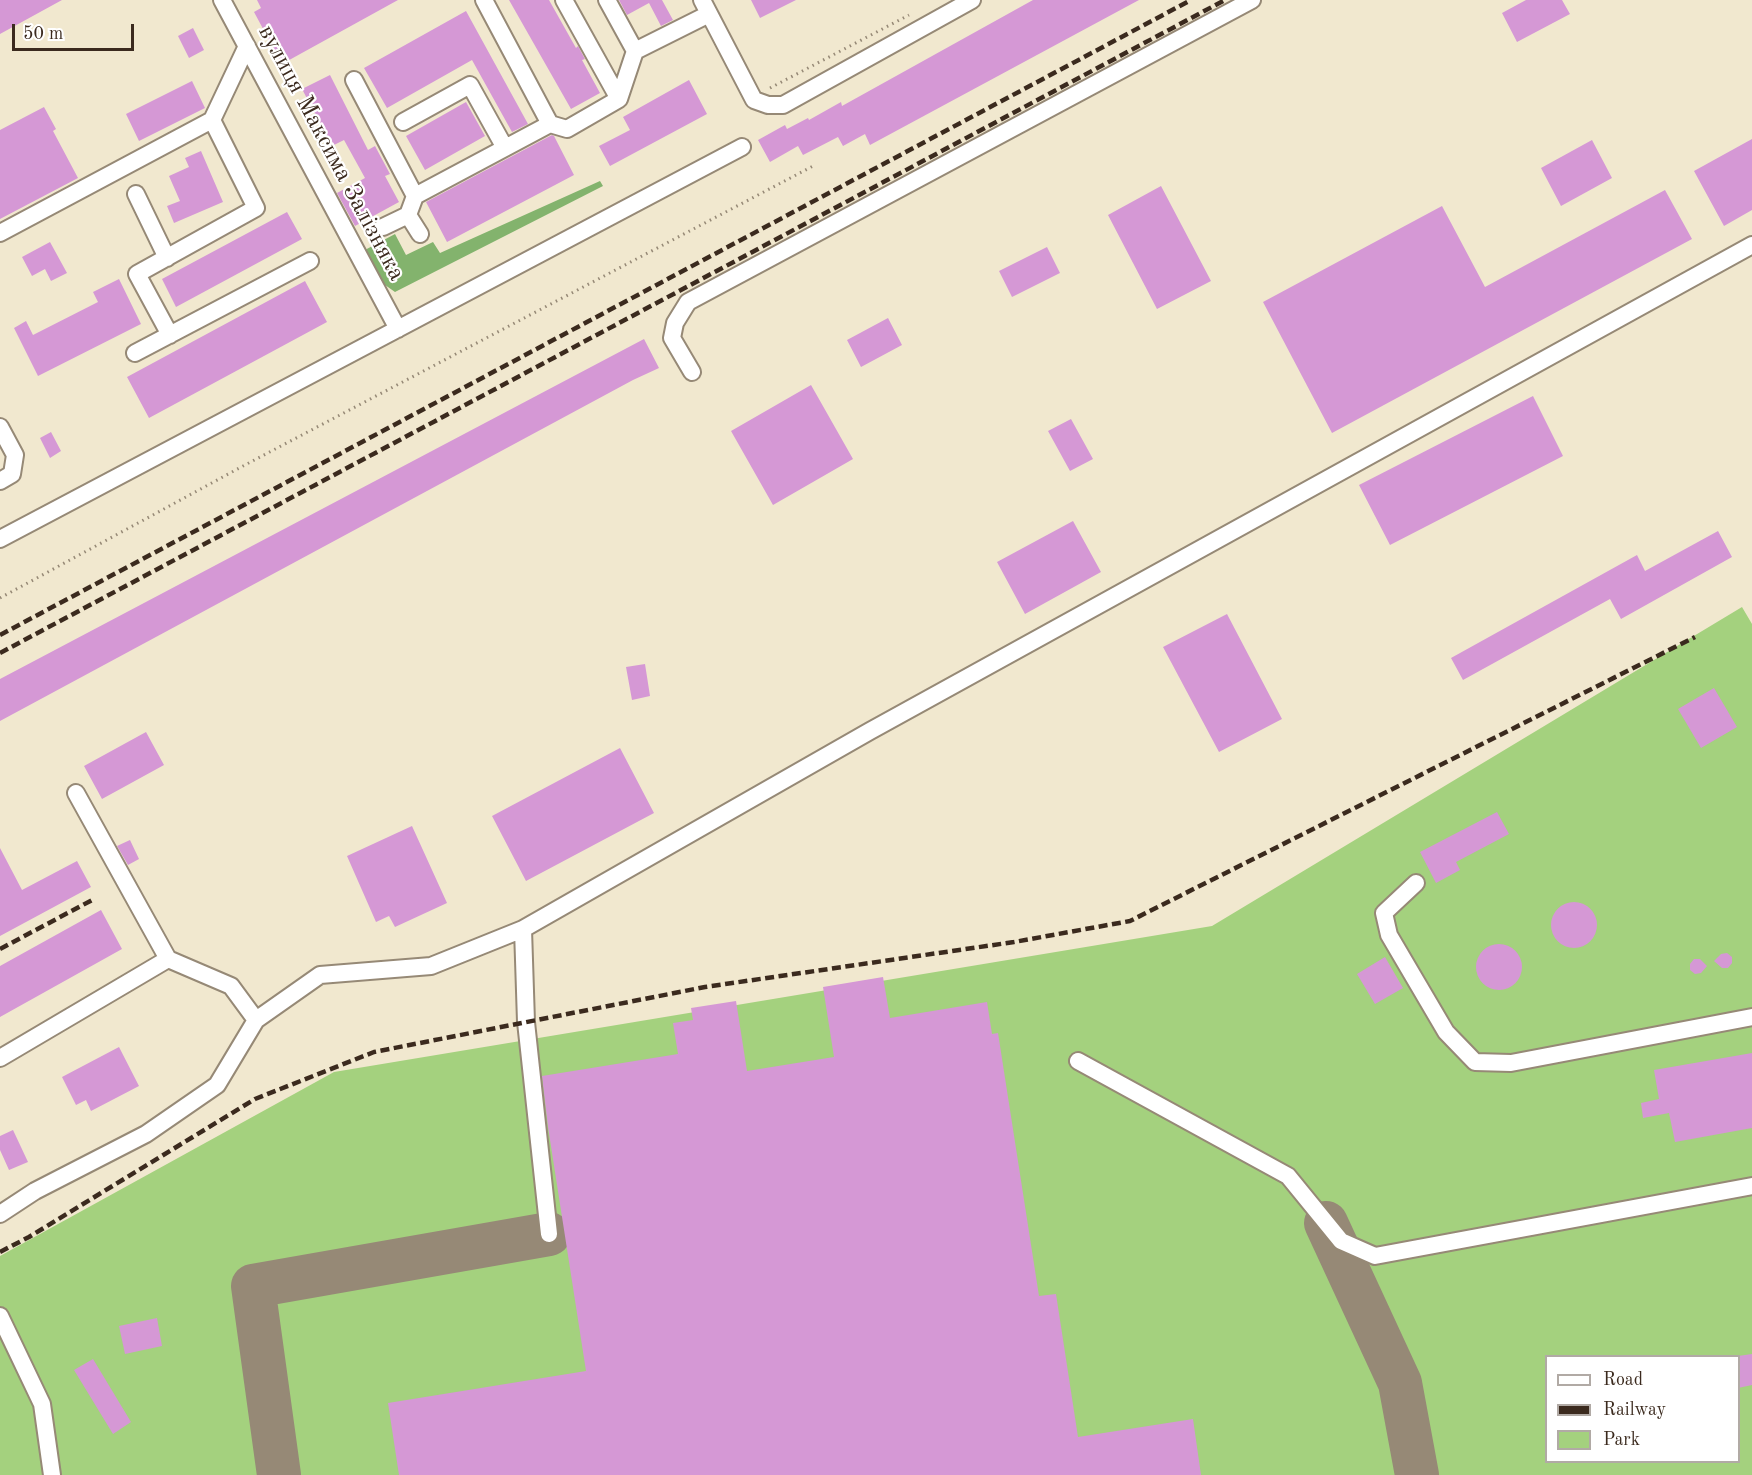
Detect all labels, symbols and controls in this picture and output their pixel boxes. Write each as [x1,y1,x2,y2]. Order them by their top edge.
scale bar [15,12,136,50]
street label: вулиця Максима Залізняка [251,20,411,286]
text: 50 m [23,25,63,43]
legend [1545,1355,1740,1463]
text: Road [1603,1371,1643,1389]
text: Railway [1603,1401,1666,1419]
text: Park [1603,1431,1640,1449]

